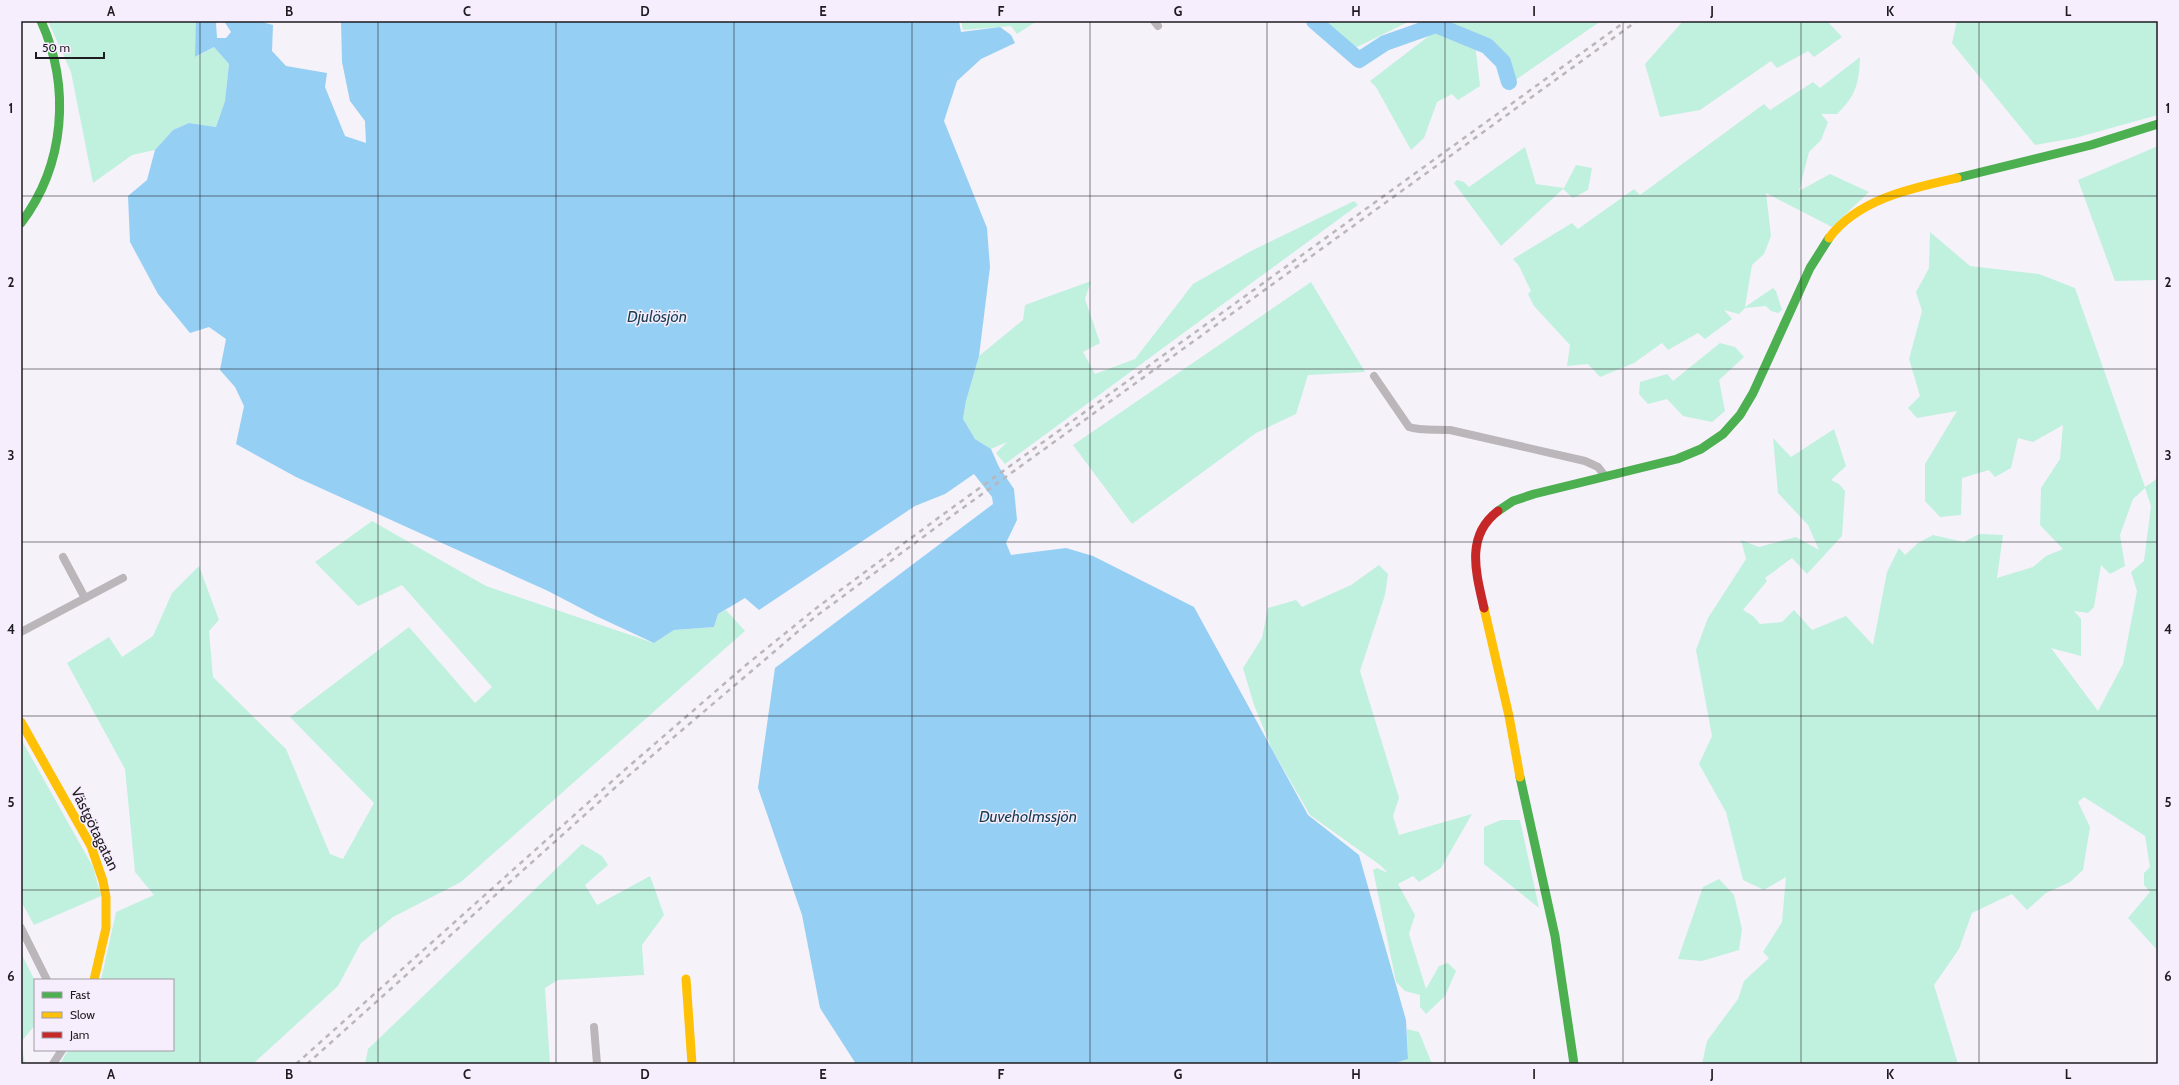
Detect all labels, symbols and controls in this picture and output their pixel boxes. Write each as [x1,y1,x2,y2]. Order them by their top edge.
text: A [107,3,116,19]
text: B [285,3,293,19]
text: C [463,3,471,19]
text: D [640,3,650,19]
text: E [819,3,827,19]
text: F [998,3,1005,19]
text: G [1174,3,1183,19]
text: H [1351,3,1361,19]
text: I [1532,3,1536,19]
text: J [1709,3,1714,19]
text: K [1886,3,1895,19]
text: L [2065,3,2072,19]
scale bar [36,34,104,60]
text: 50 m [42,40,70,55]
text: 1 [9,100,13,116]
text: 1 [2166,100,2170,116]
text: 2 [8,274,15,290]
text: 2 [2165,274,2172,290]
water label: Djulösjön [627,307,687,326]
text: 3 [7,447,15,463]
text: 3 [2164,447,2172,463]
text: 4 [7,621,15,637]
text: 4 [2164,621,2172,637]
street label: Västgötagatan [67,785,123,873]
text: 5 [8,794,15,810]
text: 5 [2165,794,2172,810]
water label: Duveholmssjön [979,807,1077,826]
text: 6 [7,968,15,984]
text: 6 [2164,968,2172,984]
legend [34,979,174,1051]
text: Fast [70,987,90,1002]
text: Slow [70,1007,95,1022]
text: Jam [69,1027,89,1042]
text: A [107,1066,116,1082]
text: B [285,1066,293,1082]
text: C [463,1066,471,1082]
text: D [640,1066,650,1082]
text: E [819,1066,827,1082]
text: F [998,1066,1005,1082]
text: G [1174,1066,1183,1082]
text: H [1351,1066,1361,1082]
text: I [1532,1066,1536,1082]
text: J [1709,1066,1714,1082]
text: K [1886,1066,1895,1082]
text: L [2065,1066,2072,1082]

